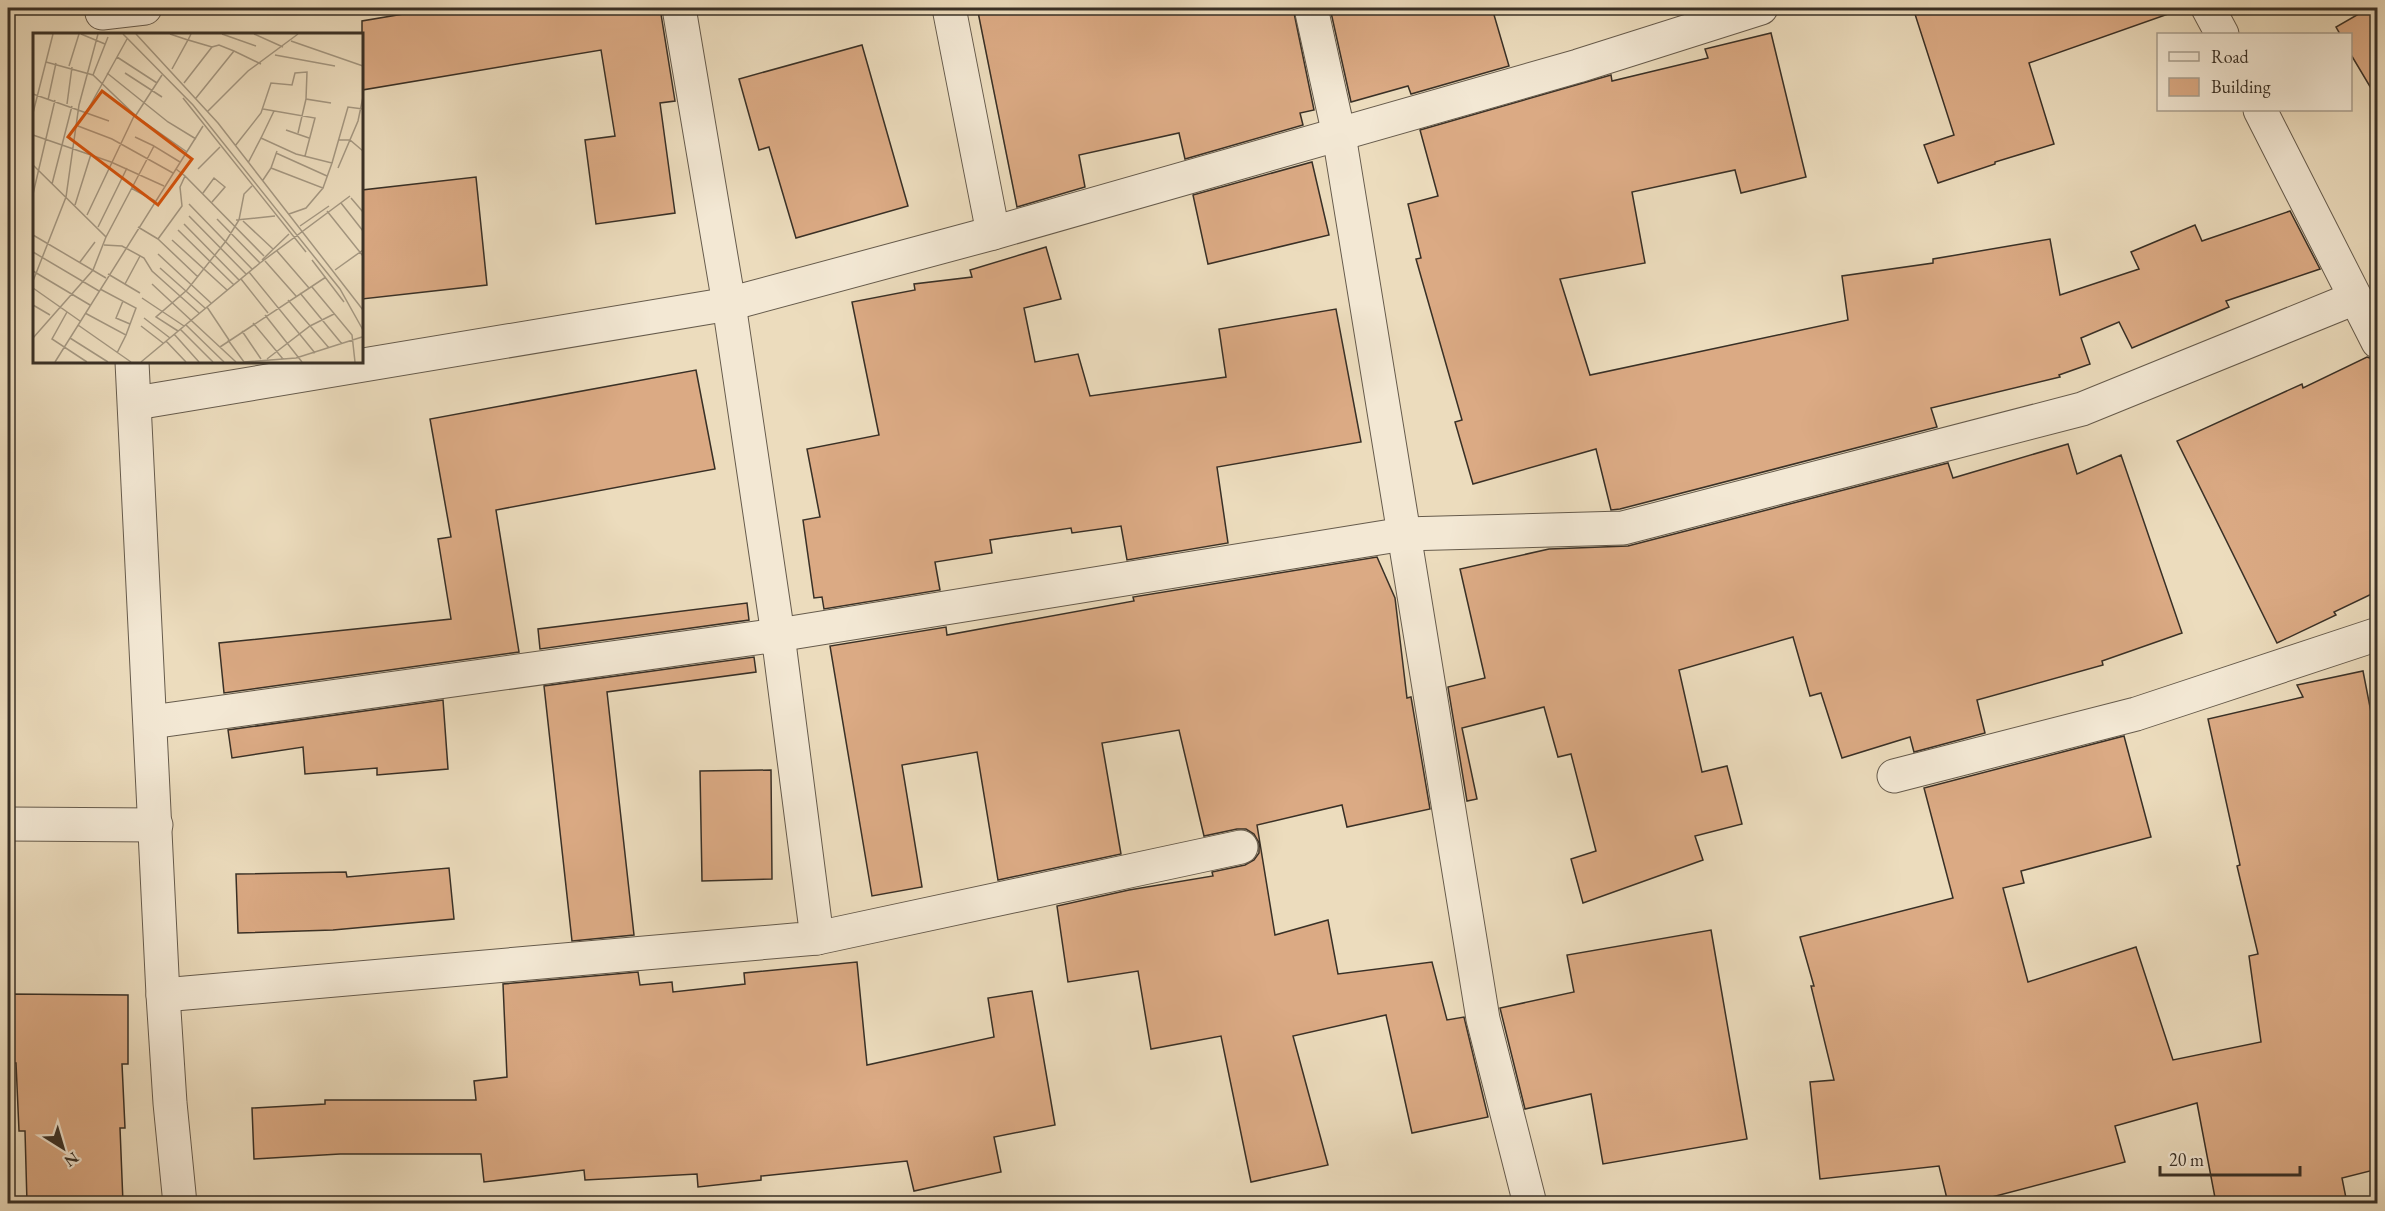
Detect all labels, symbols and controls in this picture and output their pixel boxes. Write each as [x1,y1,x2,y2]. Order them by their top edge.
inset map [33,33,363,363]
legend [2157,33,2352,111]
text: Road [2211,45,2250,68]
text: Building [2211,75,2271,98]
north arrow [33,1118,93,1178]
scale bar [2160,1139,2300,1177]
text: N [60,1147,83,1172]
text: 20 m [2169,1148,2204,1171]

